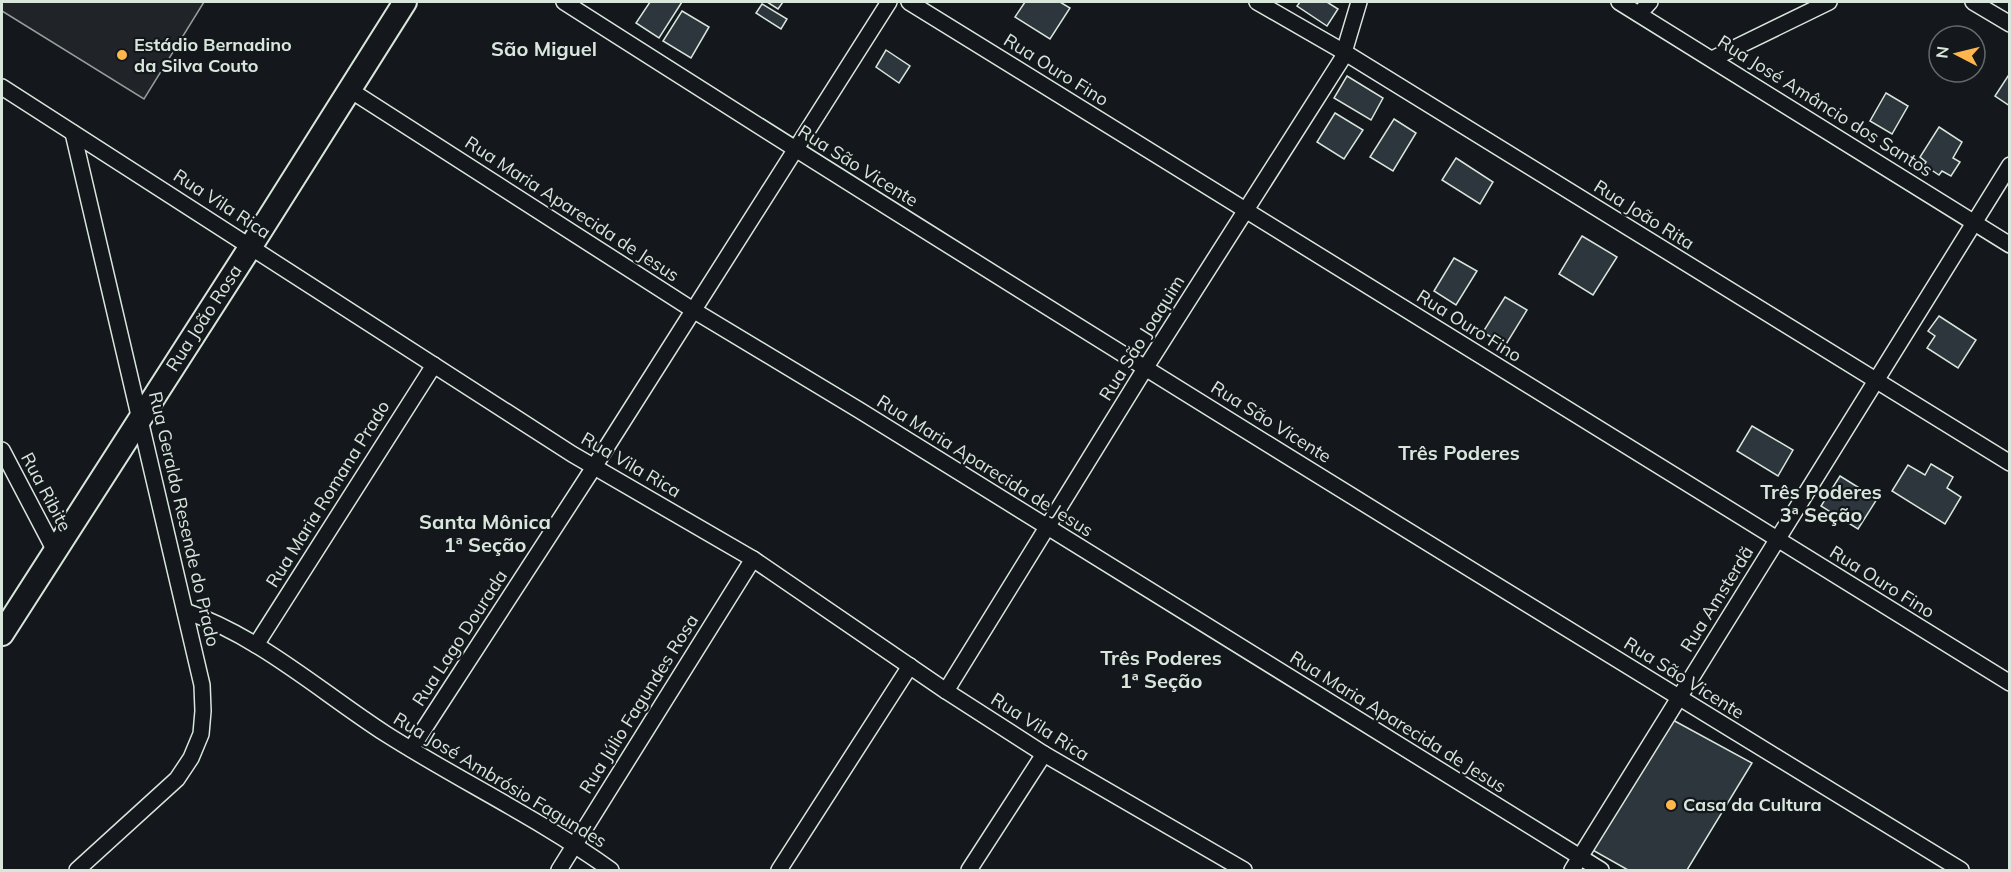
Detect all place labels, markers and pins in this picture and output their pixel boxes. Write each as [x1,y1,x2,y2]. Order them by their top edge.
place label: Estádio Bernadino da Silva Couto [134,33,292,77]
marker: Estádio Bernadino da Silva Couto [115,48,129,62]
place label: Casa da Cultura [1683,793,1822,816]
marker: Casa da Cultura [1664,798,1678,812]

